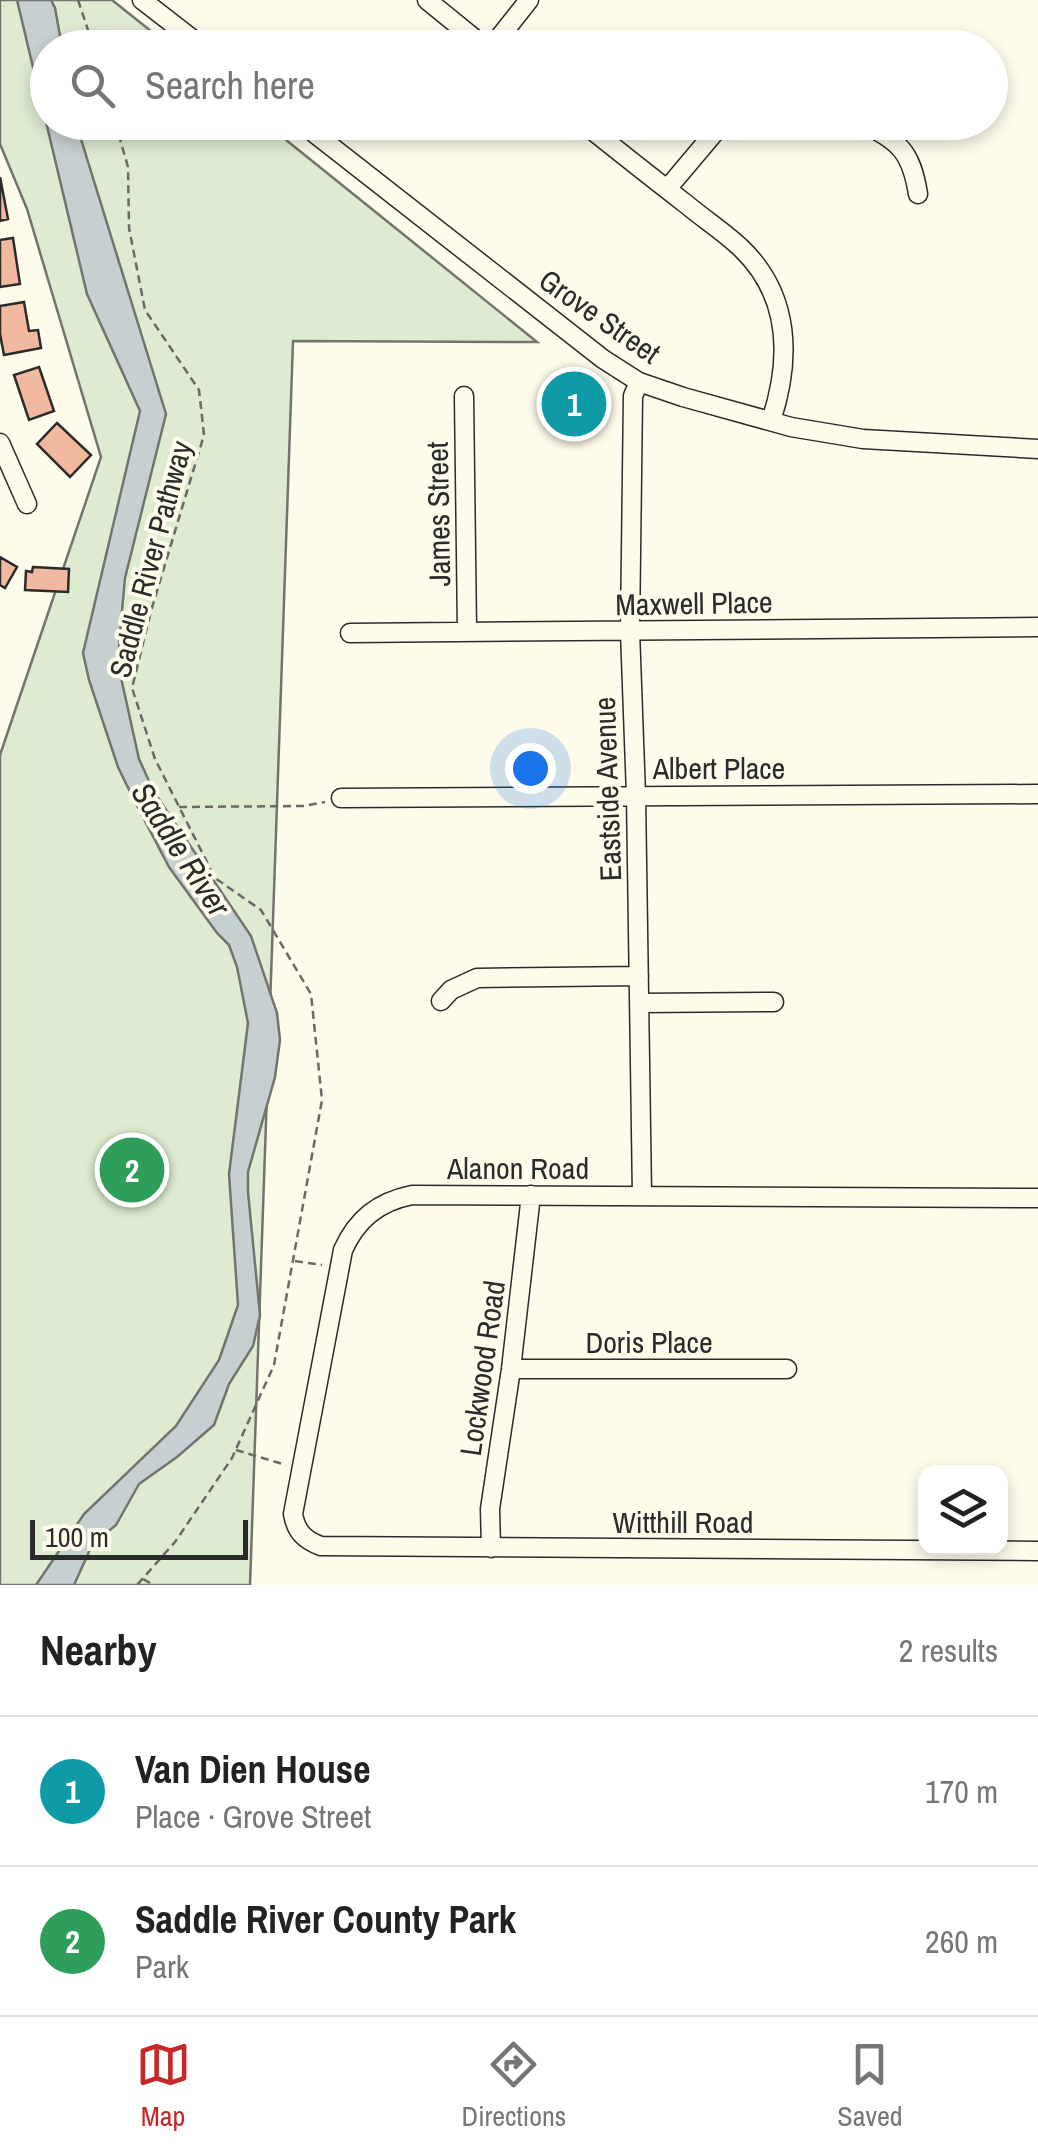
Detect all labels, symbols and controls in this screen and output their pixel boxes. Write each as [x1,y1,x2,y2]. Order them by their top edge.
search box [30,30,1008,140]
icon: search [65,58,120,113]
text: Search here [145,60,315,111]
street label: Grove Street [531,260,669,372]
pin: 1 [542,366,606,442]
street label: Saddle River Pathway [99,436,201,682]
street label: James Street [417,441,459,587]
street label: Maxwell Place [615,582,773,624]
street label: Eastside Avenue [584,696,630,882]
your location [505,743,556,794]
street label: Albert Place [652,748,785,788]
water label: Saddle River [122,774,241,925]
pin: 2 [100,1132,164,1208]
street label: Alanon Road [446,1148,589,1188]
street label: Lockwood Road [450,1278,514,1458]
street label: Doris Place [585,1322,713,1362]
map controls [918,1465,1008,1555]
button: layers [918,1465,1008,1555]
street label: Witthill Road [613,1502,753,1542]
scale bar [30,1515,248,1560]
text: 100 m [45,1518,109,1556]
text: Nearby [40,1622,157,1678]
text: 2 results [899,1629,998,1672]
text: Van Dien House [135,1744,371,1795]
text: 1 [65,1770,80,1813]
text: 170 m [925,1770,998,1813]
text: Place · Grove Street [135,1795,371,1838]
text: Saddle River County Park [135,1894,516,1945]
text: 2 [65,1920,80,1963]
text: 260 m [925,1920,998,1963]
text: Park [135,1945,189,1988]
tab: Map [136,2037,191,2135]
tab: Directions [462,2037,566,2135]
tab: Saved [837,2037,902,2135]

